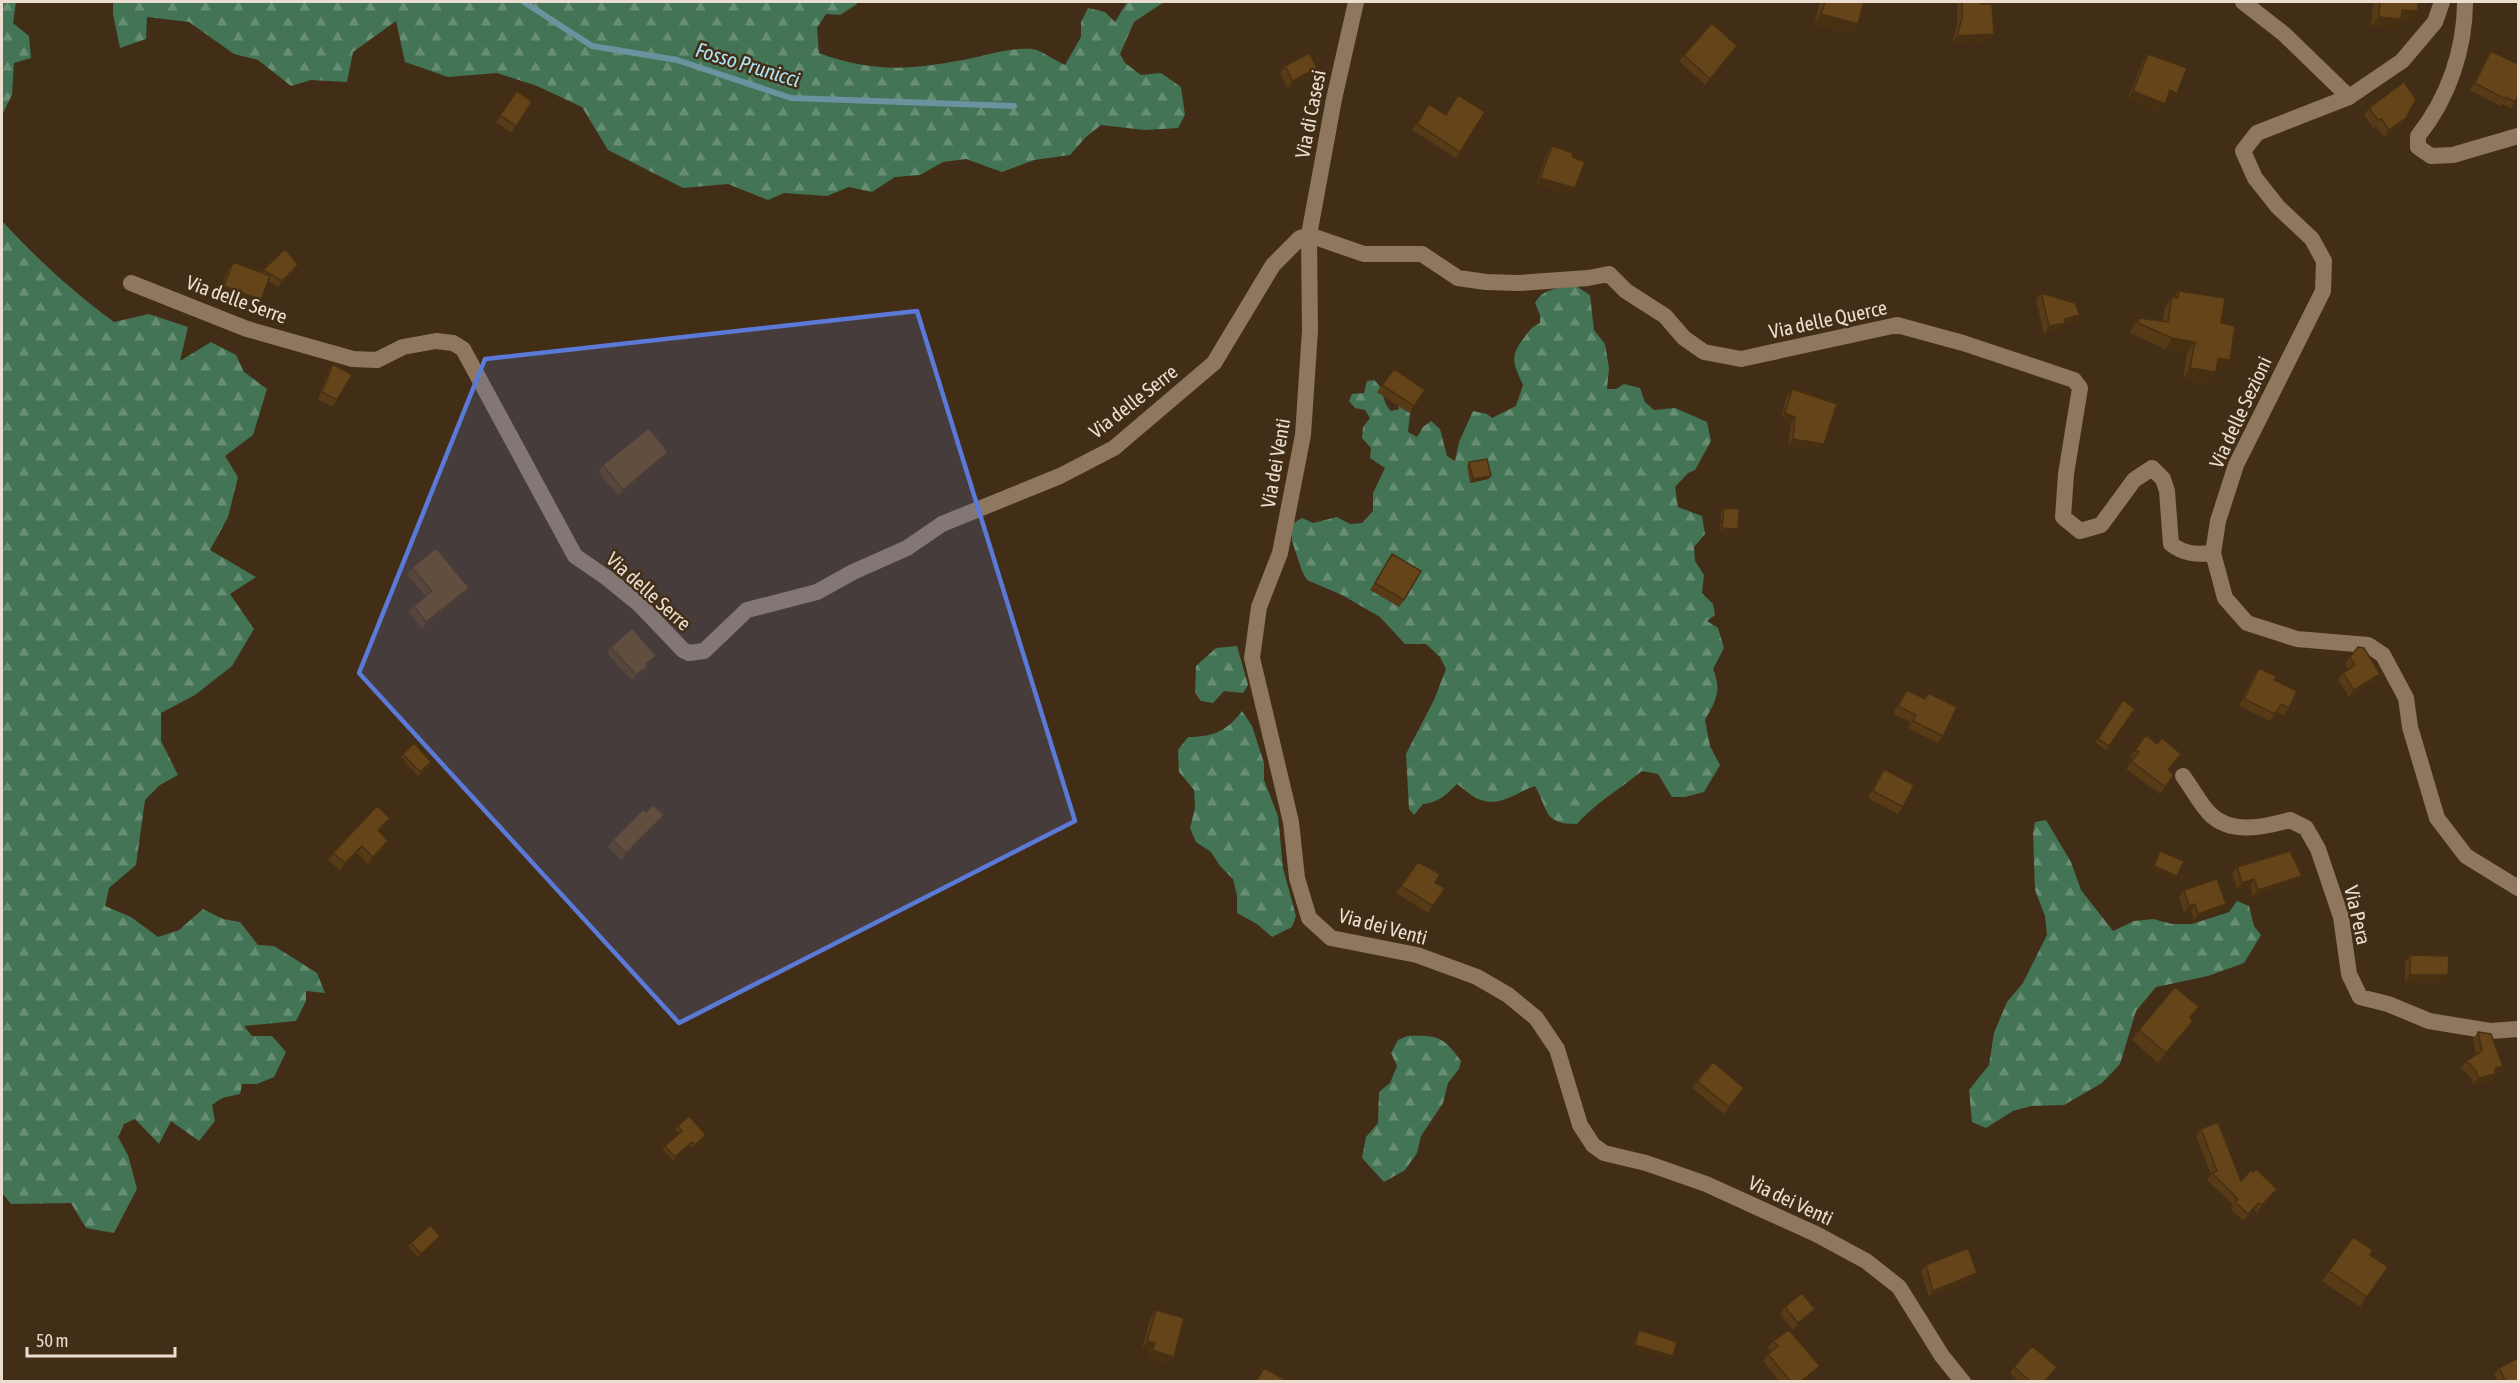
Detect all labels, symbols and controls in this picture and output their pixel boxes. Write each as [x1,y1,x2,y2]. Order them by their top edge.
water label: Fosso Prunicci [693,37,803,91]
street label: Via di Casesi [1290,68,1330,160]
street label: Via delle Serre [183,270,291,328]
street label: Via delle Querce [1767,295,1889,343]
street label: Via delle Sezioni [2204,353,2276,471]
street label: Via delle Serre [1084,359,1182,443]
street label: Via dei Venti [1256,416,1294,510]
street label: Via delle Serre [602,547,696,635]
street label: Via Pera [2340,883,2376,947]
street label: Via dei Venti [1336,903,1430,949]
street label: Via dei Venti [1745,1170,1837,1230]
scale bar [27,1320,176,1358]
text: 50 m [36,1330,68,1351]

